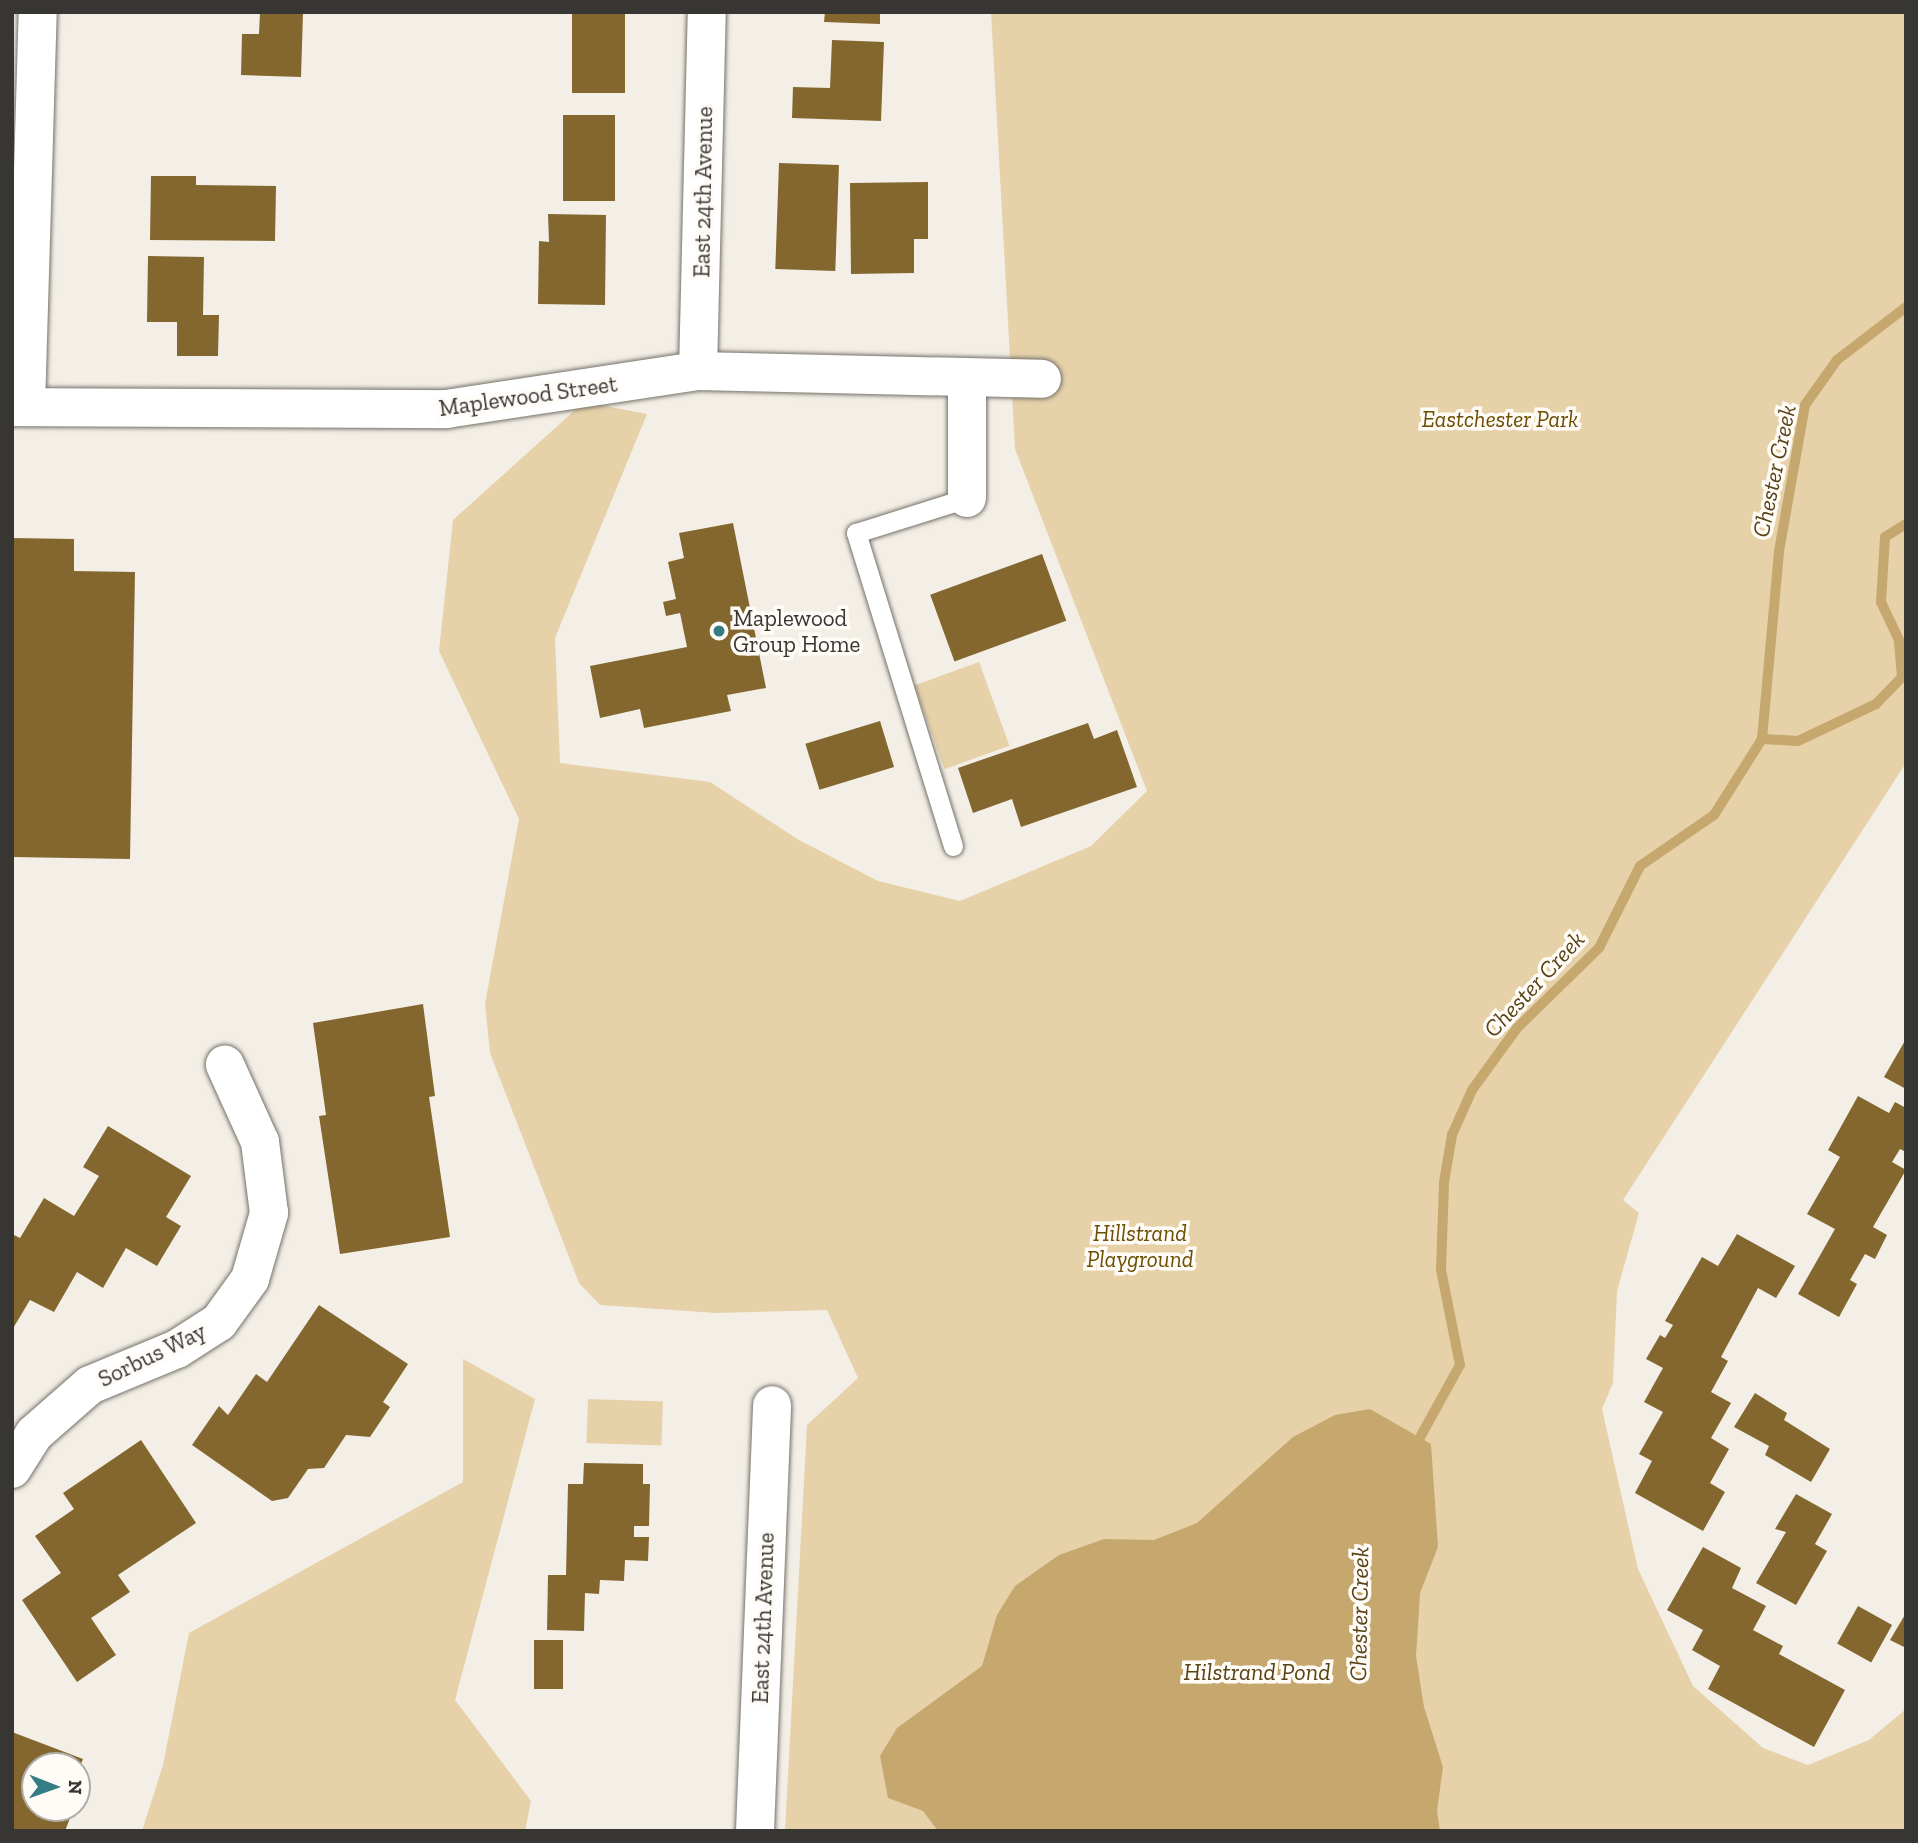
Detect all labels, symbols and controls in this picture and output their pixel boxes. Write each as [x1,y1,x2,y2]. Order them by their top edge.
street label: East 24th Avenue [688,106,718,278]
street label: Maplewood Street [437,370,619,422]
water label: Chester Creek [1746,402,1802,540]
park label: Eastchester Park [1422,405,1578,433]
place label: Maplewood Group Home [733,604,860,658]
marker: Maplewood Group Home [711,623,727,639]
water label: Chester Creek [1477,925,1591,1043]
park label: Hillstrand Playground [1086,1219,1194,1273]
street label: Sorbus Way [93,1317,211,1393]
street label: East 24th Avenue [746,1531,780,1705]
water label: Chester Creek [1343,1546,1375,1682]
water label: Hilstrand Pond [1183,1658,1331,1686]
north arrow [21,1752,91,1822]
text: N [64,1780,87,1795]

